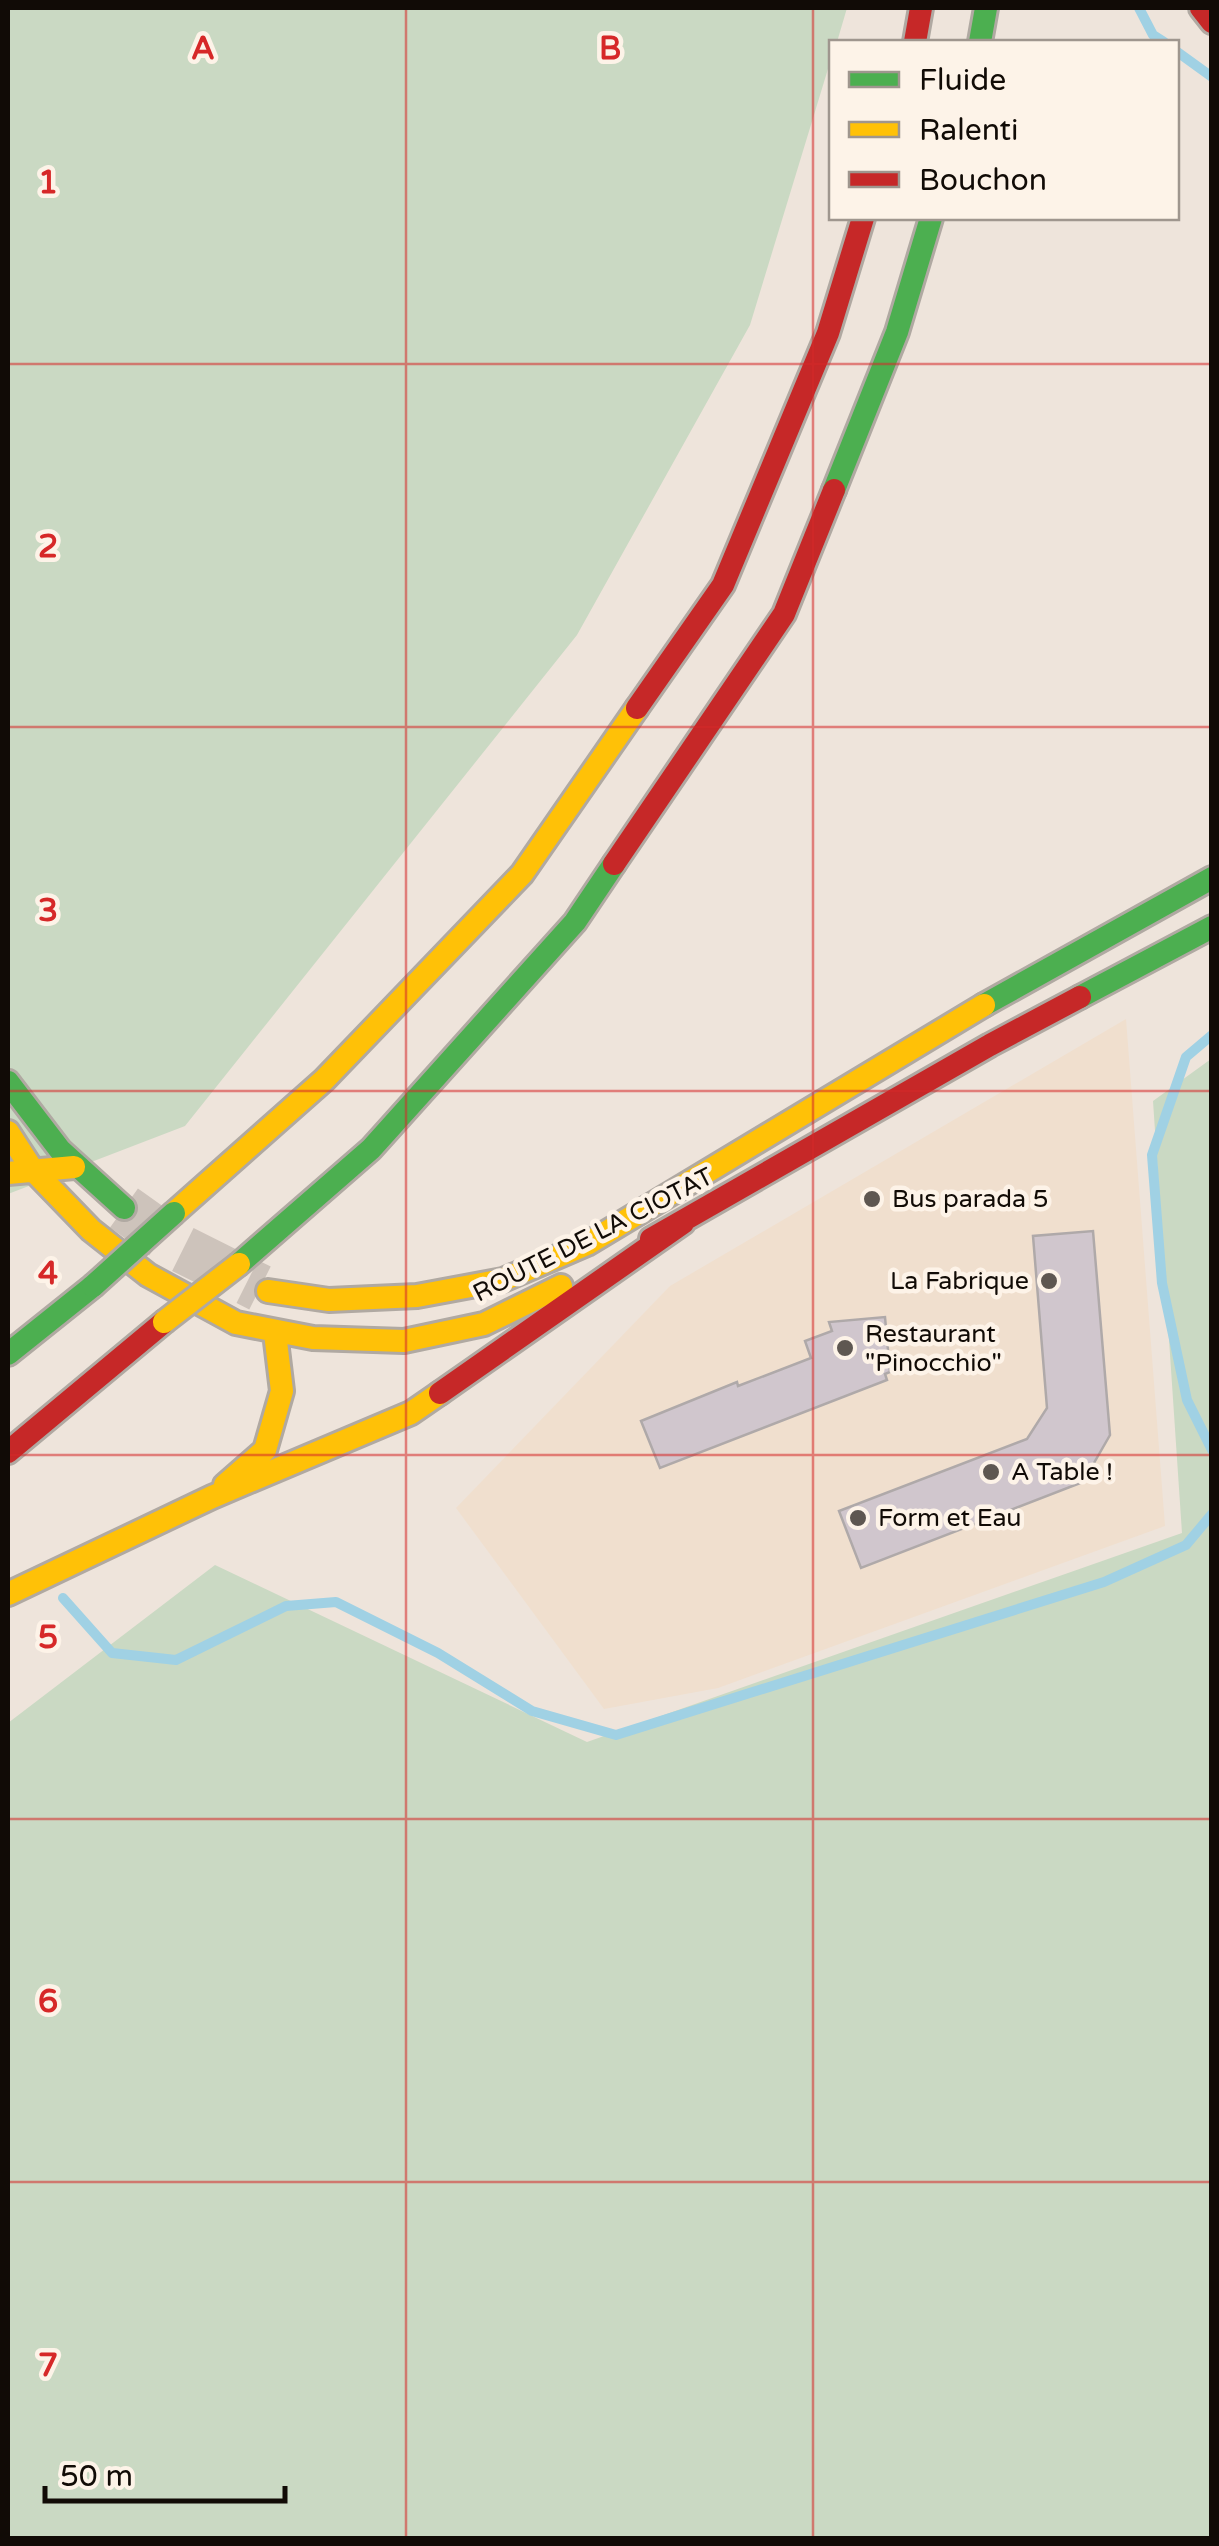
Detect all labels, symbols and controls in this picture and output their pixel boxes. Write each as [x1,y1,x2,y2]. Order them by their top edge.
text: A [191,30,215,68]
text: B [599,30,621,68]
legend [829,40,1179,220]
text: Fluide [919,62,1006,99]
text: Ralenti [919,112,1019,149]
text: Bouchon [919,162,1047,199]
text: 1 [38,164,58,202]
text: 2 [38,528,58,566]
text: 3 [38,892,58,930]
street label: ROUTE DE LA CIOTAT [468,1161,718,1309]
place label: Bus parada 5 [892,1184,1048,1214]
marker: Bus parada 5 [861,1188,883,1210]
text: 4 [38,1255,58,1293]
place label: La Fabrique [890,1266,1029,1296]
marker: La Fabrique [1038,1270,1060,1292]
place label: Restaurant "Pinocchio" [865,1319,1002,1378]
marker: Restaurant "Pinocchio" [834,1337,856,1359]
place label: A Table ! [1011,1457,1113,1487]
marker: A Table ! [980,1461,1002,1483]
place label: Form et Eau [878,1503,1022,1533]
marker: Form et Eau [847,1507,869,1529]
text: 5 [38,1619,58,1657]
text: 6 [38,1983,58,2021]
text: 7 [38,2347,58,2385]
scale bar [45,2441,285,2503]
text: 50 m [60,2458,133,2495]

